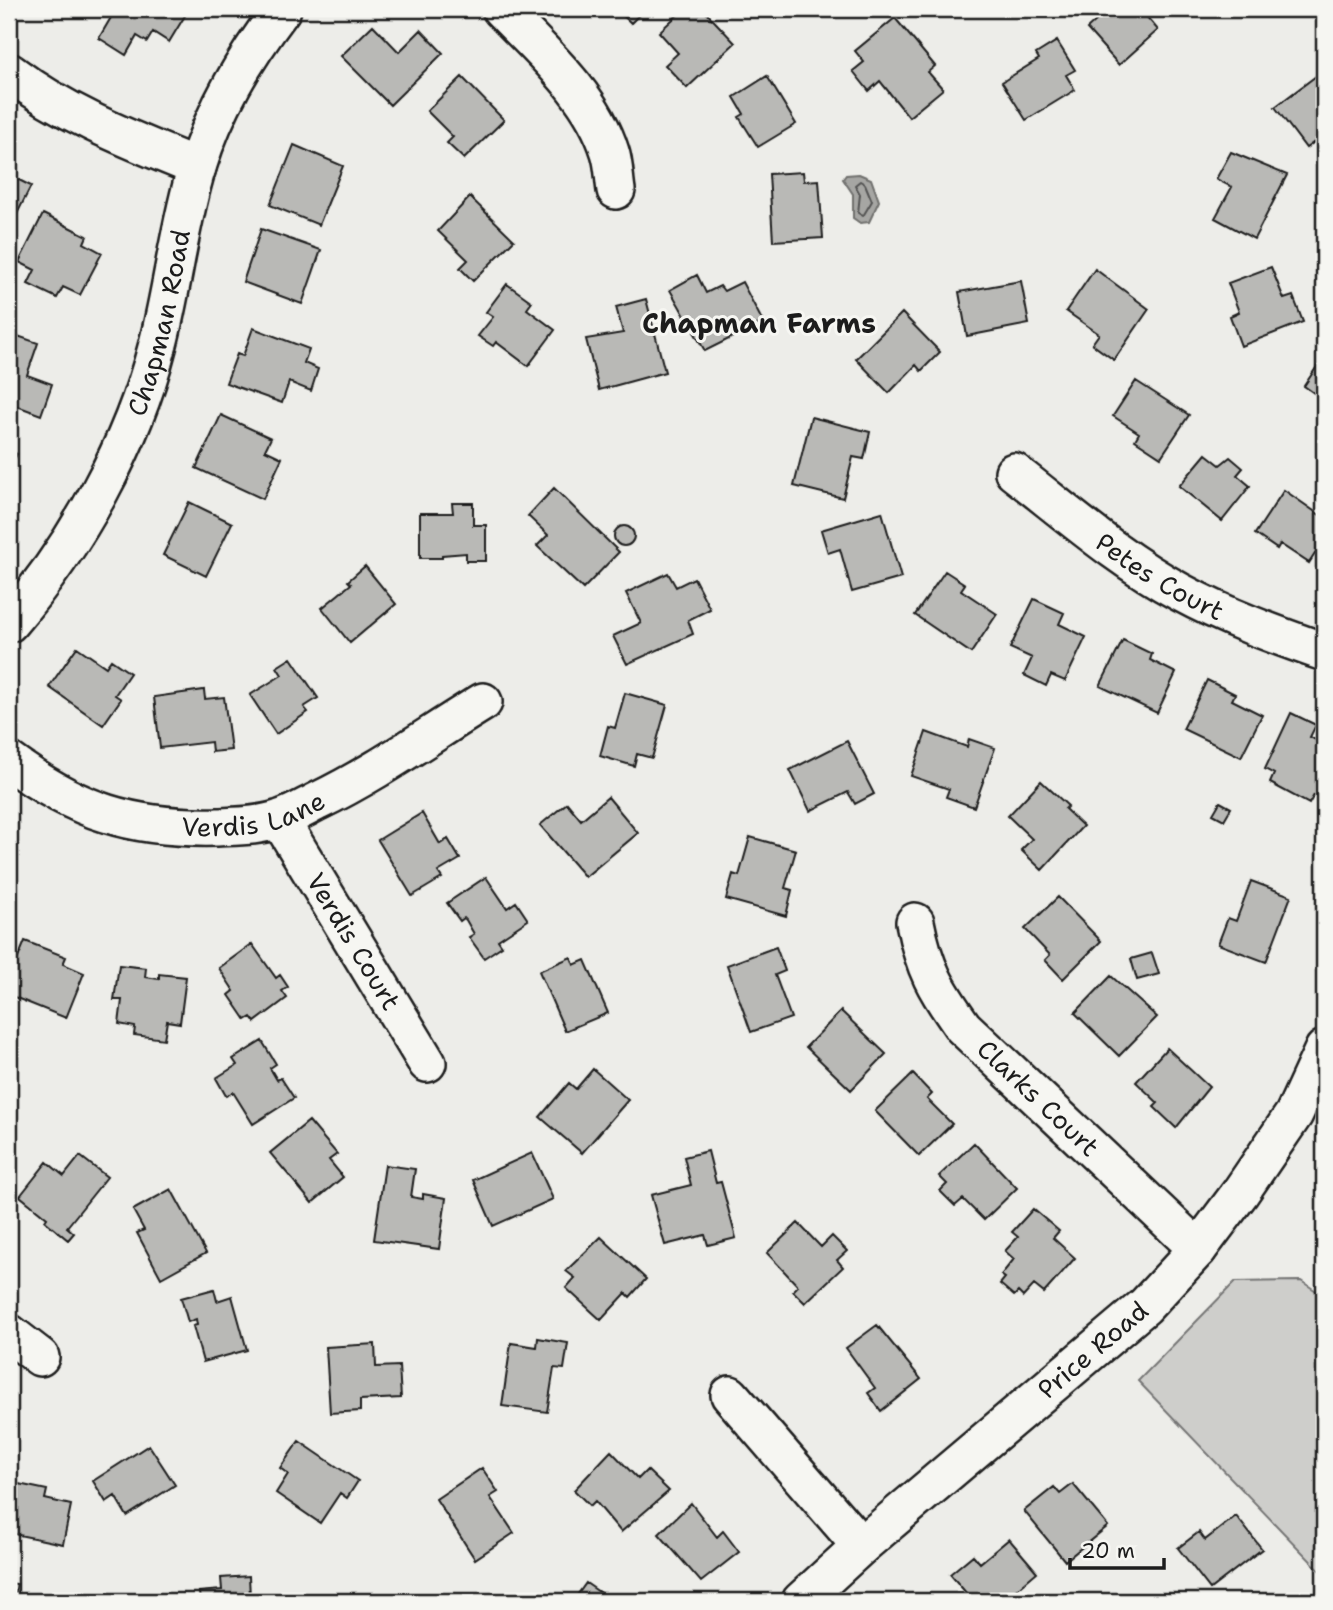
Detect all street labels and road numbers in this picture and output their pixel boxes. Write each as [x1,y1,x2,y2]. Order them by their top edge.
street label: Chapman Road [118,226,198,421]
street label: Petes Court [1089,524,1230,628]
street label: Verdis Lane [181,782,331,844]
street label: Verdis Court [299,866,409,1017]
street label: Clarks Court [970,1031,1107,1164]
street label: Price Road [1030,1293,1155,1406]

